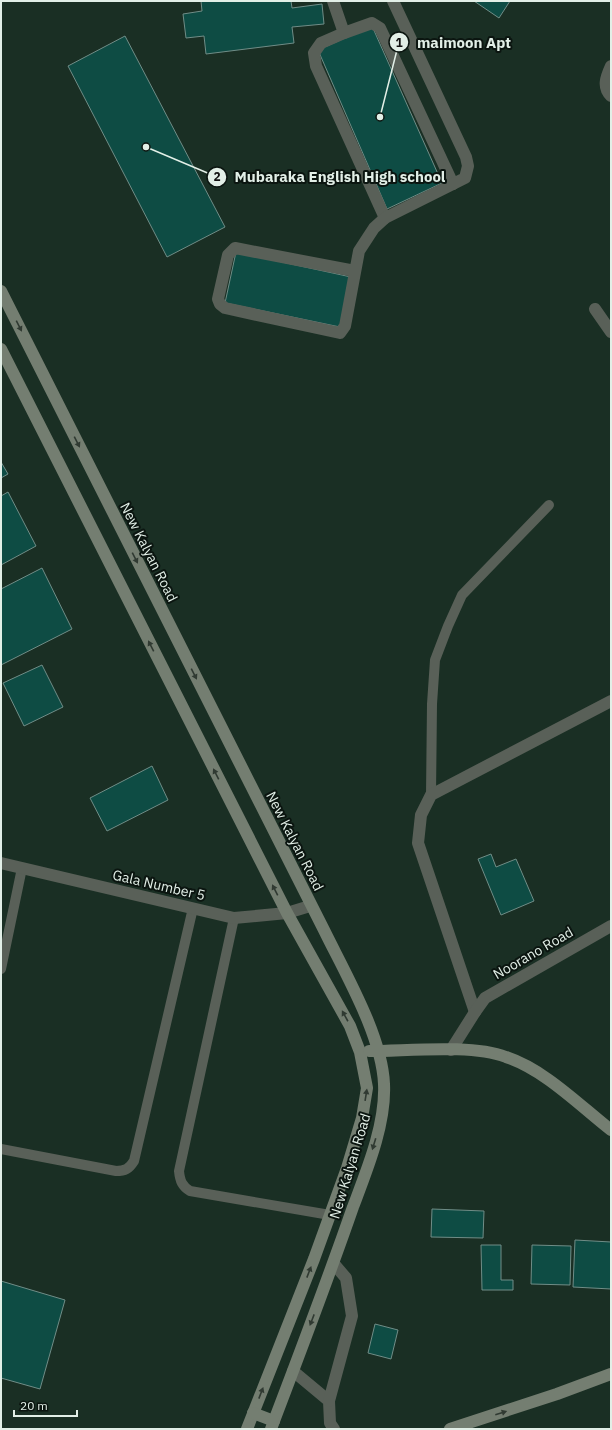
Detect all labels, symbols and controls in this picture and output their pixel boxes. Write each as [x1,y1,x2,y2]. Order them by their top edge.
callout: maimoon Apt [389,29,519,56]
text: maimoon Apt [417,33,511,52]
text: 1 [395,35,403,50]
callout: Mubaraka English High school [207,163,454,190]
text: Mubaraka English High school [235,167,446,186]
text: 2 [213,169,221,184]
one-way arrow [15,320,22,332]
one-way arrow [74,436,80,448]
street label: New Kalyan Road [116,499,182,605]
one-way arrow [132,553,139,564]
one-way arrow [147,640,154,652]
one-way arrow [191,669,197,680]
one-way arrow [213,768,219,780]
street label: New Kalyan Road [262,788,328,894]
street label: Gala Number 5 [111,866,207,904]
one-way arrow [272,884,278,896]
street label: Noorano Road [490,923,576,983]
one-way arrow [341,1010,348,1022]
one-way arrow [363,1089,369,1101]
street label: New Kalyan Road [325,1111,375,1221]
one-way arrow [371,1139,377,1151]
one-way arrow [306,1265,312,1277]
one-way arrow [309,1314,315,1326]
one-way arrow [258,1386,264,1398]
scale bar [14,1392,77,1418]
text: 20 m [20,1398,48,1413]
one-way arrow [495,1409,507,1415]

